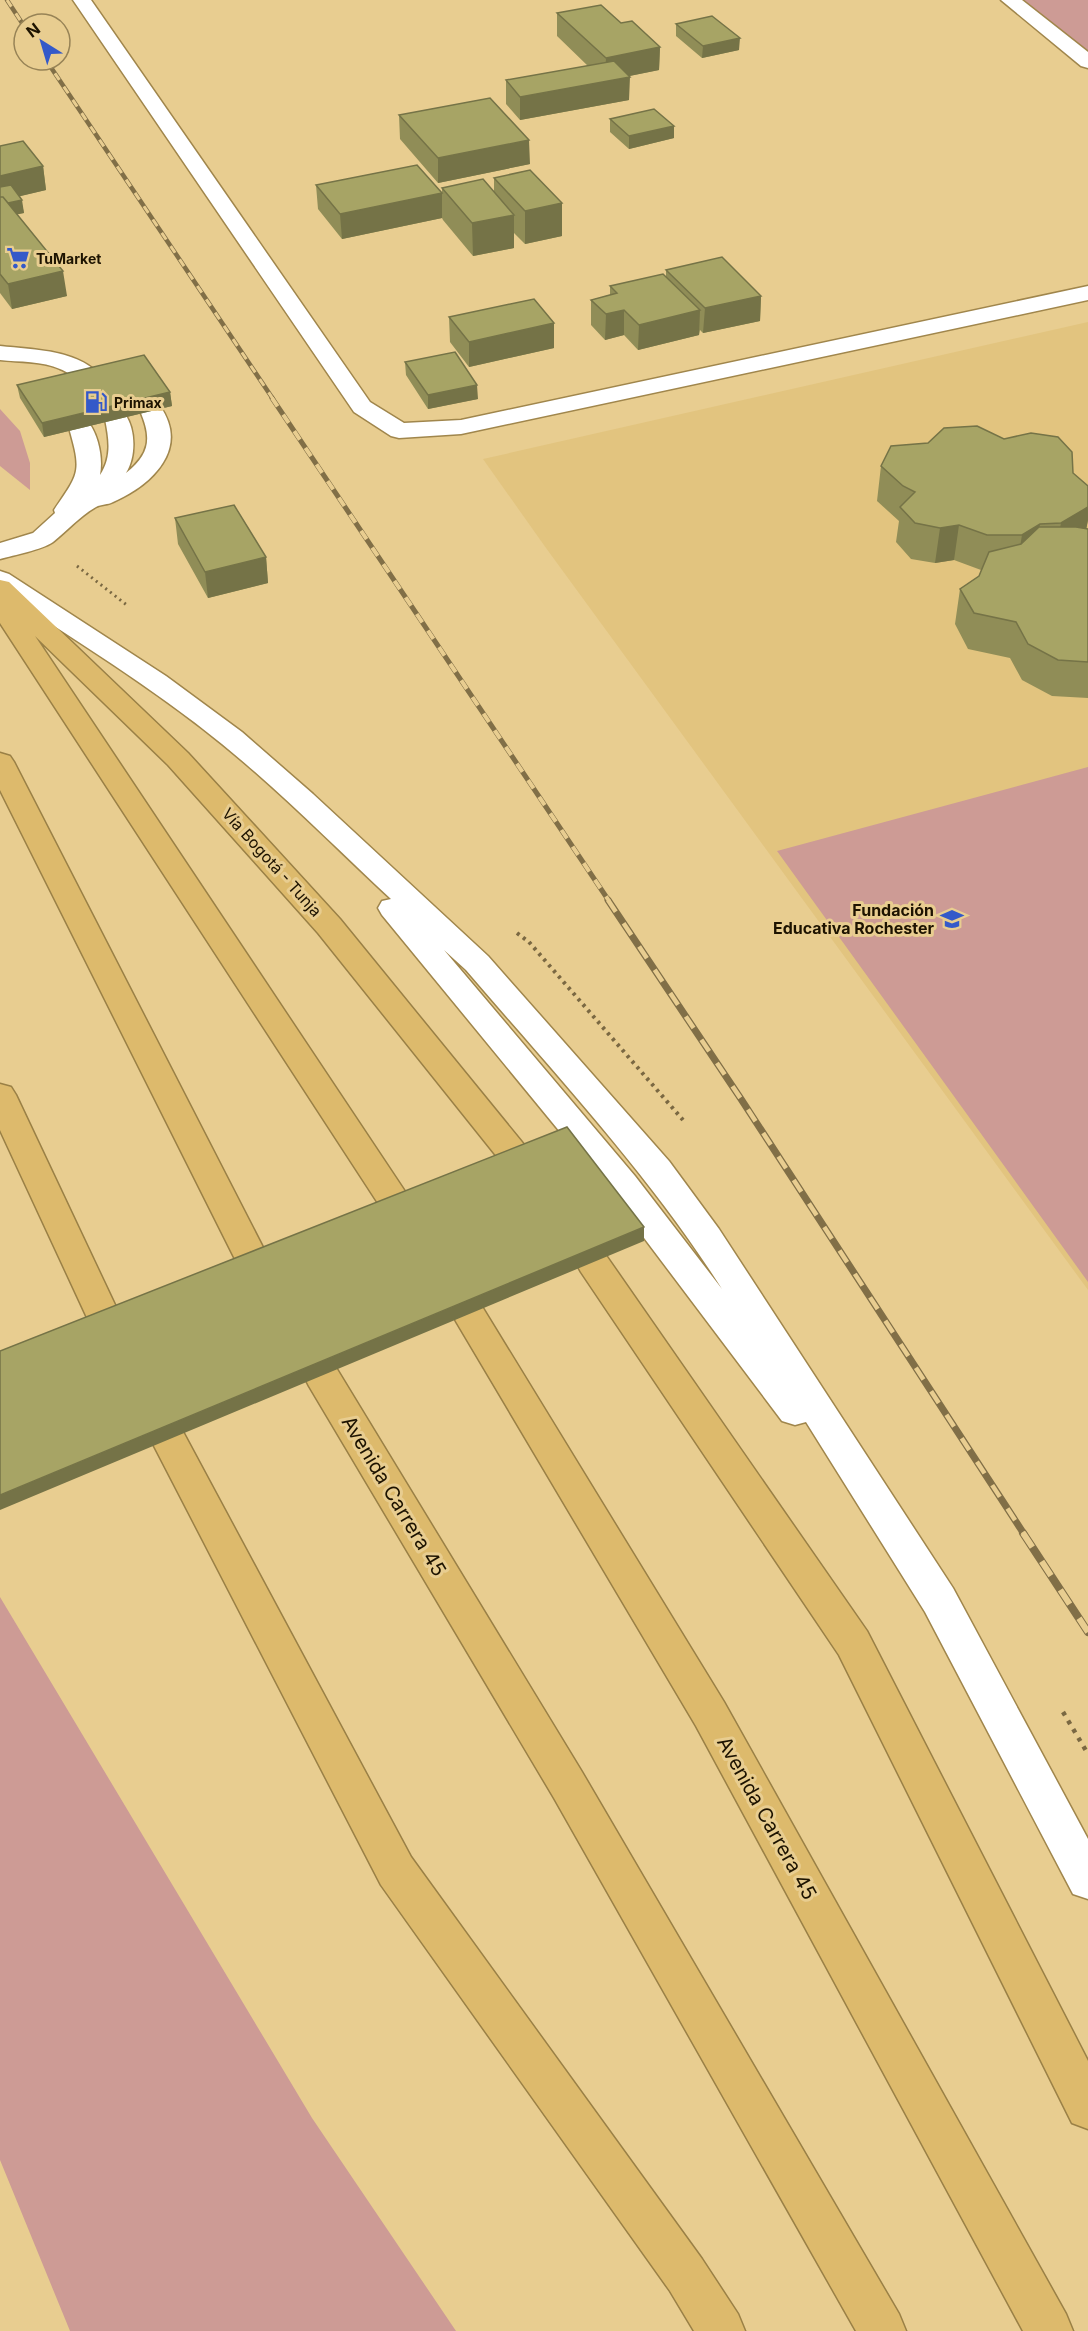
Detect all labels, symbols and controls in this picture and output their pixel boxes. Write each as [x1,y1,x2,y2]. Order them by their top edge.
north arrow [12,12,72,72]
text: N [22,18,44,42]
supermarket icon: TuMarket [5,245,31,271]
place label: TuMarket [36,250,101,267]
fuel station icon: Primax [83,389,109,415]
place label: Primax [114,394,162,411]
street label: Vía Bogotá - Tunja [218,803,326,921]
place label: Fundación Educativa Rochester [773,900,934,938]
school or university icon: Fundación Educativa Rochester [939,906,965,932]
street label: Avenida Carrera 45 [337,1412,451,1580]
street label: Avenida Carrera 45 [712,1732,822,1904]

